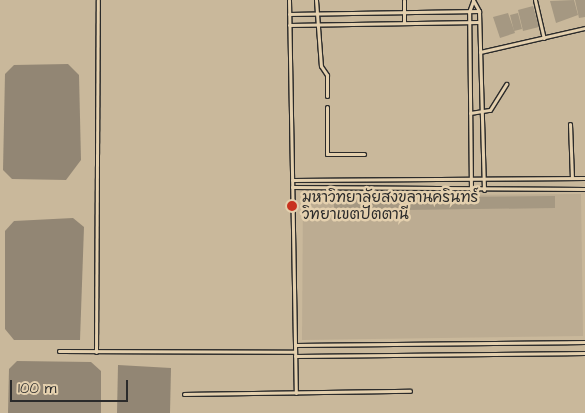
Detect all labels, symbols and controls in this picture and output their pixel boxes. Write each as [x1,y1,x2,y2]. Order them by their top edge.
place label: มหาวิทยาลัยสงขลานครินทร์ วิทยาเขตปัตตานี [302,188,478,223]
marker: มหาวิทยาลัยสงขลานครินทร์ วิทยาเขตปัตตานี [286,200,298,212]
scale bar [12,370,130,402]
text: 100 m [18,378,57,399]

